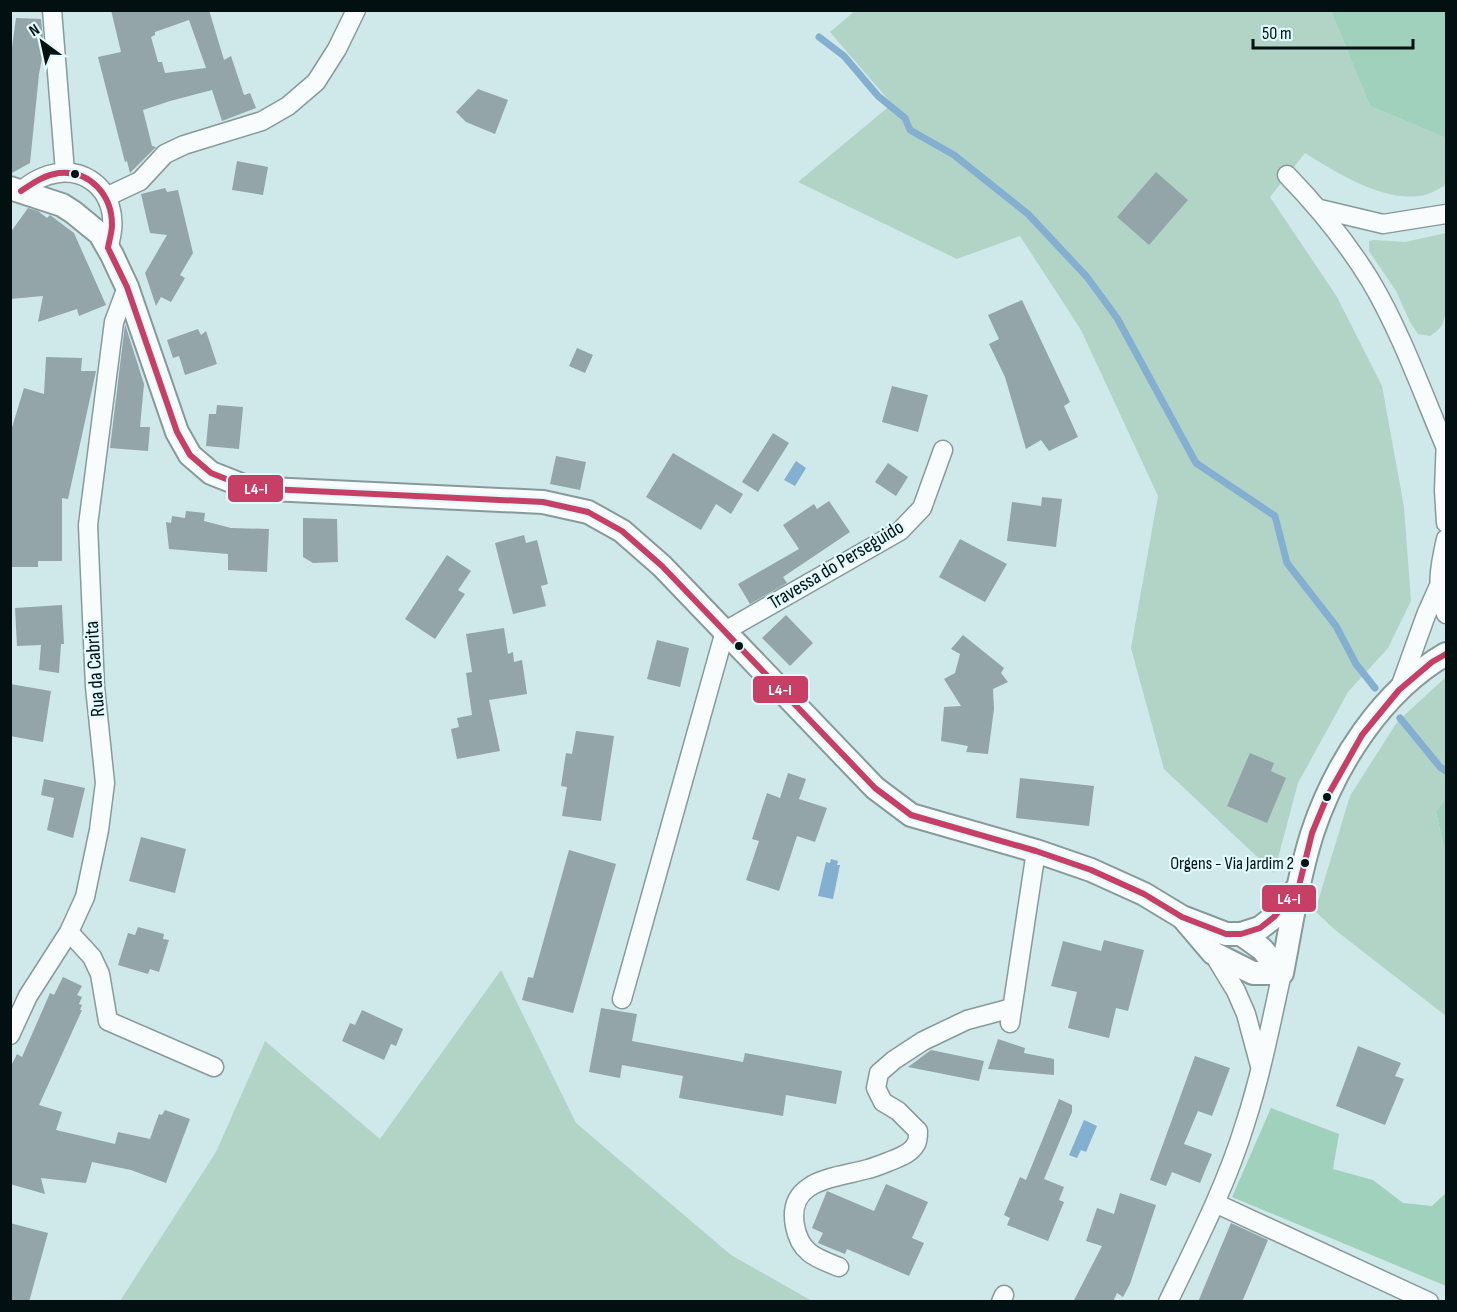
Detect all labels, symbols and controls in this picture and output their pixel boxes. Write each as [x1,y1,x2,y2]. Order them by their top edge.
north arrow [12,12,72,72]
scale bar [1253,12,1414,50]
text: N [26,20,43,41]
text: 50 m [1262,23,1292,44]
unlabelled marker [69,168,81,180]
line badge: L4-I [227,474,284,503]
text: L4-I [244,480,268,499]
street label: Travessa do Perseguido [764,515,908,615]
street label: Rua da Cabrita [80,620,110,718]
unlabelled marker [733,640,745,652]
line badge: L4-I [752,675,809,704]
text: L4-I [768,681,792,700]
unlabelled marker [1321,791,1333,803]
place label: Orgens - Via Jardim 2 [1170,853,1294,874]
marker: Orgens - Via Jardim 2 [1299,857,1311,869]
line badge: L4-I [1261,884,1317,913]
text: L4-I [1277,890,1301,909]

